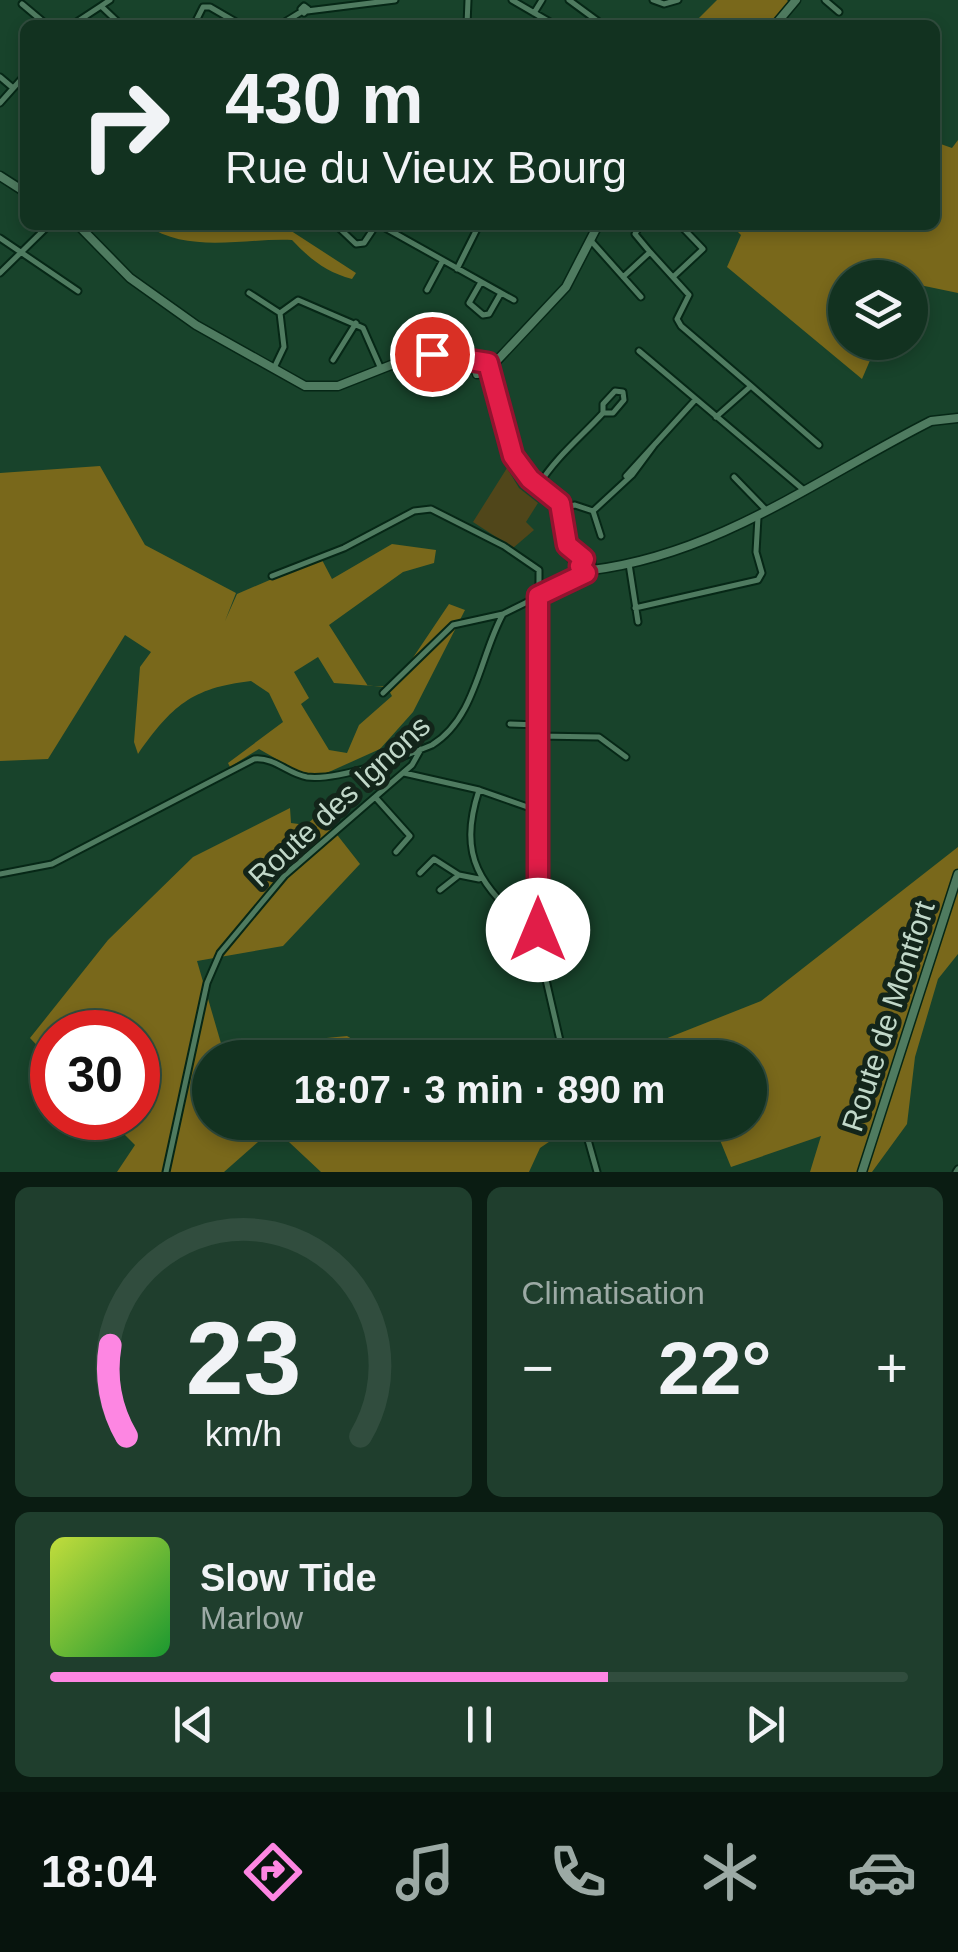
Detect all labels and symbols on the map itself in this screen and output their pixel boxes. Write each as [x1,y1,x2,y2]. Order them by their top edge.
pin [390,312,475,397]
street label: Route des Ignons [242,709,436,893]
position arrow [486,878,590,982]
street label: Route de Montfort [835,896,941,1135]
speed limit sign: 30 [30,1010,160,1140]

